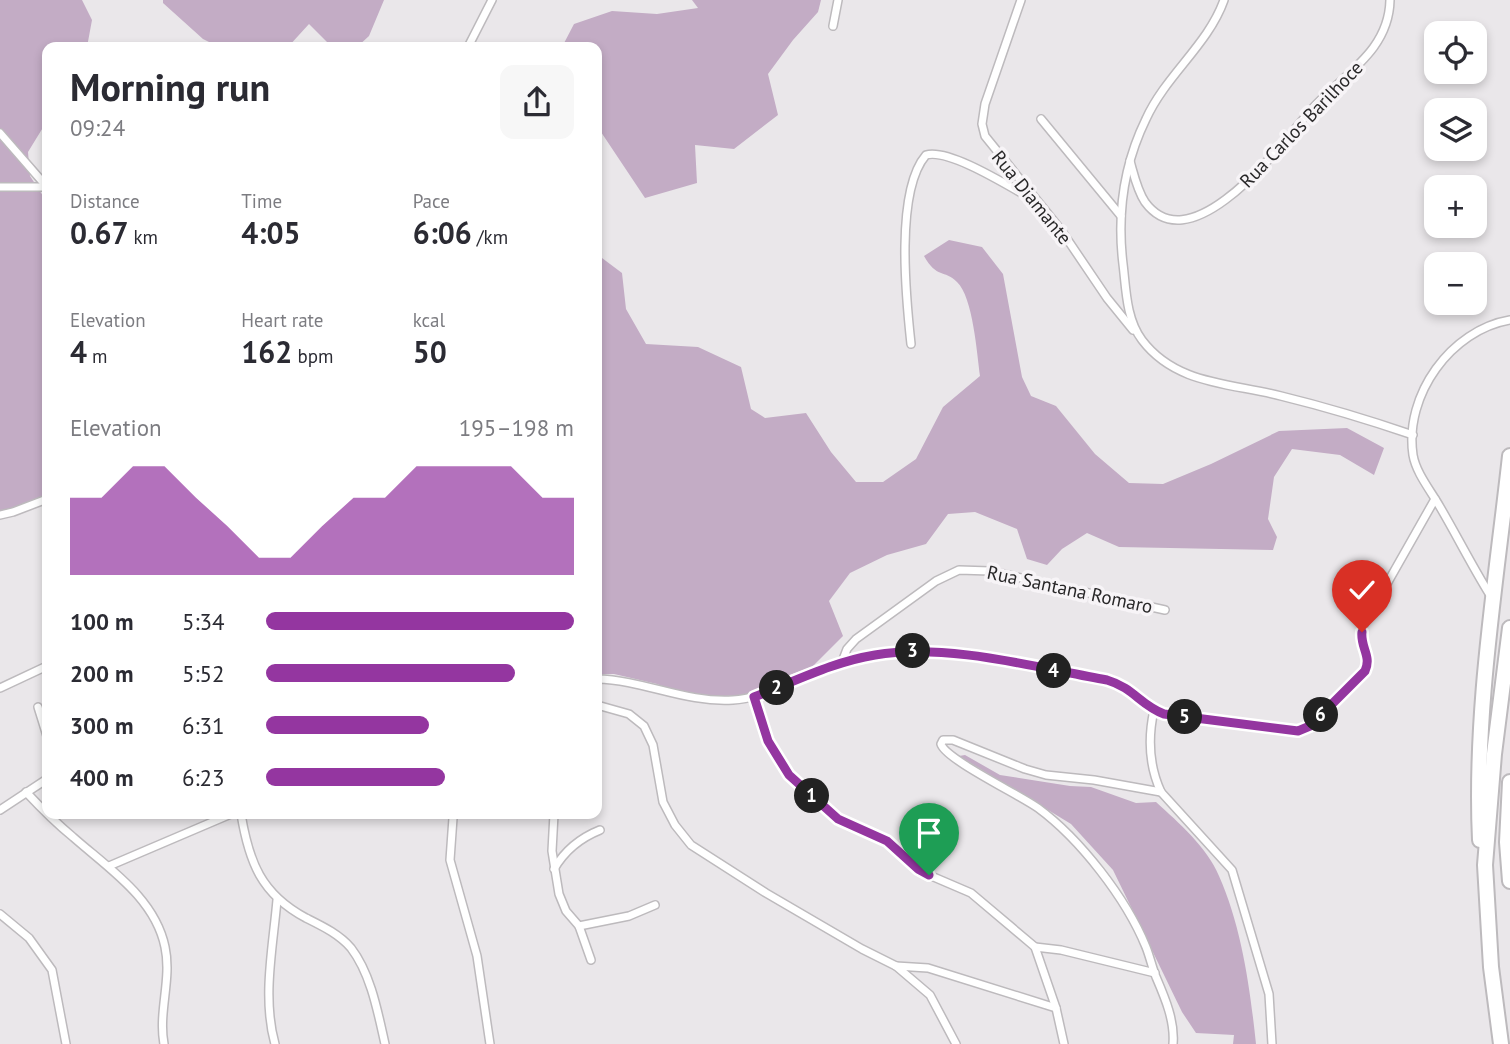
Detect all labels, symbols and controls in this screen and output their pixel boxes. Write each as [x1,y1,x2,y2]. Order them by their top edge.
map controls [1424,21,1487,315]
button: locate [1424,21,1487,84]
street label: Rua Carlos Barilhoce [1234,56,1368,192]
text: Morning run [70,62,270,111]
button: share [500,65,574,139]
button: layers [1424,98,1487,161]
text: 09:24 [70,113,125,142]
street label: Rua Diamante [987,145,1077,249]
button: + [1424,175,1487,238]
text: Distance [70,189,140,213]
text: Time [241,189,282,213]
text: Pace [413,189,450,213]
text: 0.67 [70,213,128,252]
text: 4:05 [241,213,300,252]
text: 6:06 [413,213,472,252]
text: km [128,225,158,249]
text: /km [472,225,508,249]
button: − [1424,252,1487,315]
text: Elevation [70,308,146,332]
text: Heart rate [241,308,323,332]
text: kcal [413,308,445,332]
text: 4 [70,332,87,371]
text: 162 [241,332,292,371]
text: 50 [413,332,447,371]
text: m [87,344,108,368]
text: bpm [292,344,333,368]
text: Elevation [70,413,162,442]
text: 195–198 m [459,413,574,442]
street label: Rua Santana Romaro [985,560,1155,618]
pin [1332,560,1392,632]
icon: check [1343,571,1381,609]
text: 100 m [70,607,133,636]
text: 5:34 [182,607,225,636]
pin: 3 [895,634,930,668]
text: 3 [907,638,918,662]
pin: 4 [1036,654,1072,688]
text: 4 [1048,658,1059,682]
text: 200 m [70,659,133,688]
text: 5:52 [182,659,225,688]
pin: 2 [760,670,794,706]
text: 2 [771,675,782,699]
pin: 6 [1304,698,1338,732]
pin: 5 [1168,700,1202,734]
text: 6 [1315,702,1326,726]
text: 5 [1179,704,1190,728]
text: 300 m [70,711,133,740]
text: 6:31 [182,711,225,740]
text: 400 m [70,763,133,792]
text: 6:23 [182,763,225,792]
pin: 1 [794,778,830,814]
text: 1 [806,783,817,807]
pin [899,803,959,875]
icon: arrive [910,814,948,852]

